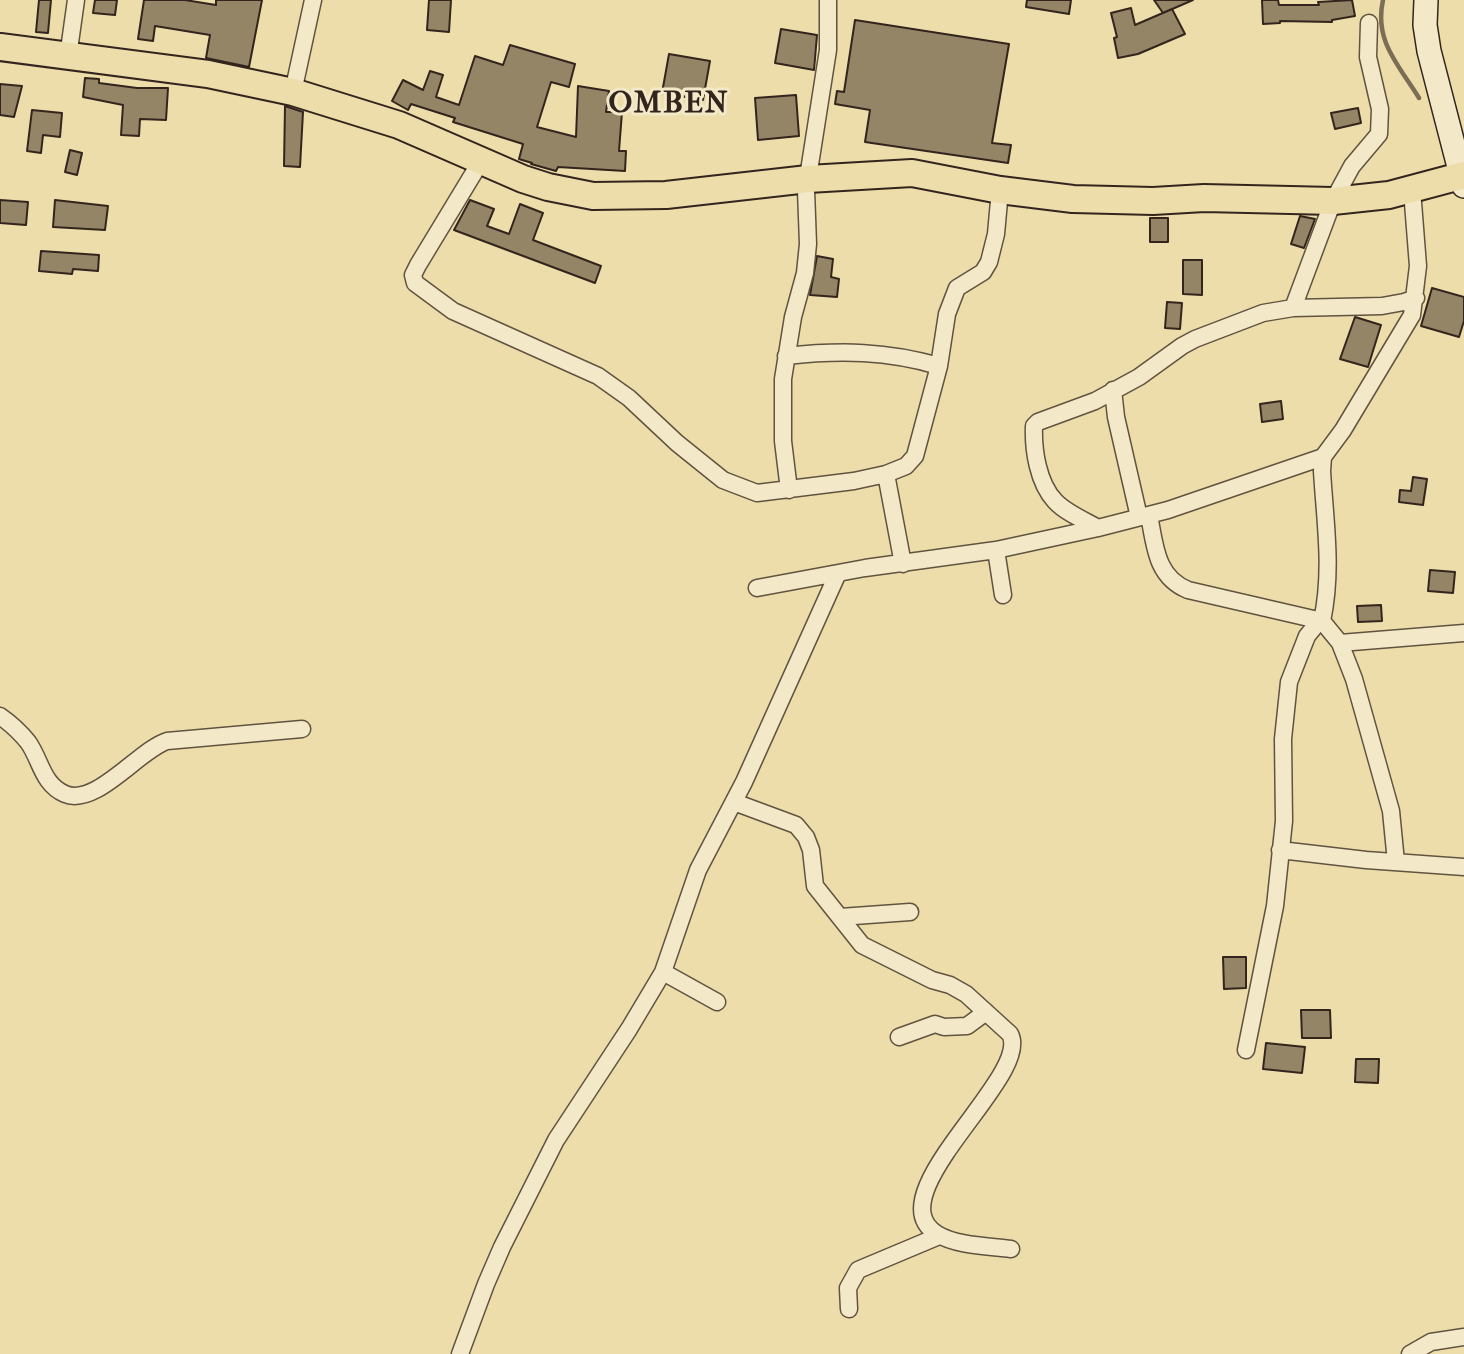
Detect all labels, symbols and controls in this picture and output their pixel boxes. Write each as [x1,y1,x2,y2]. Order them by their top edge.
district label: OMBEN [609,87,729,123]

